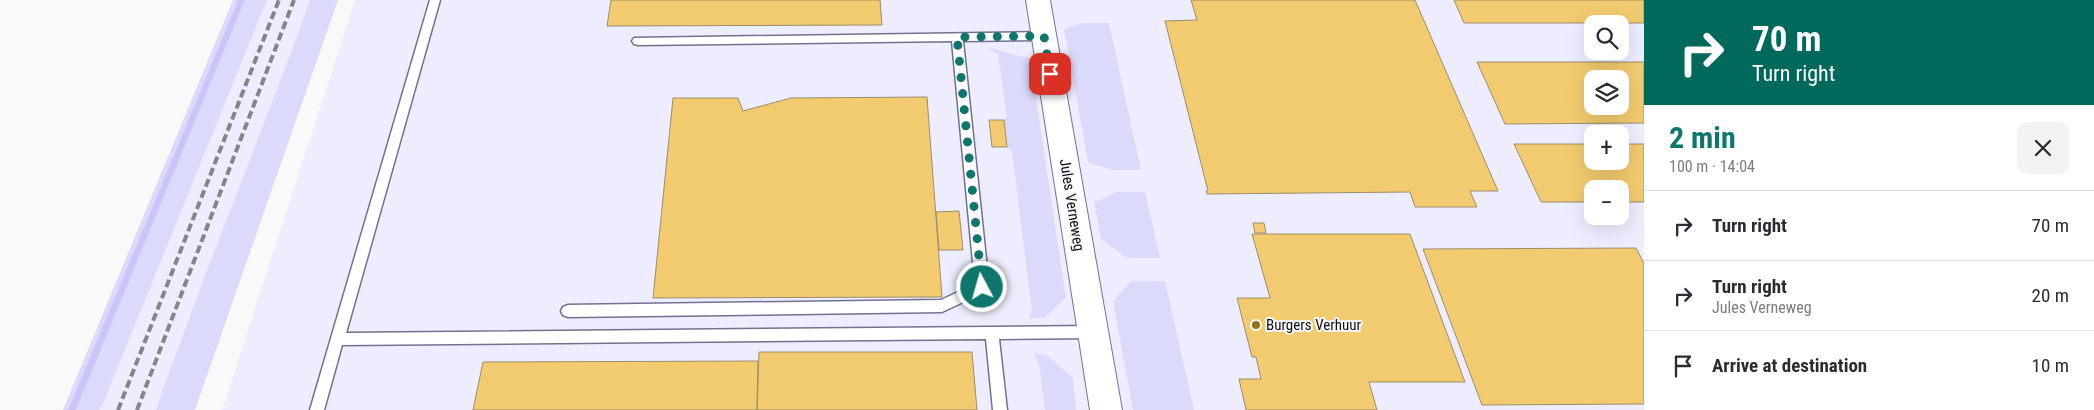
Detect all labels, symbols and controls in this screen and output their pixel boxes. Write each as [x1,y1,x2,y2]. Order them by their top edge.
map controls [1584,15,1629,225]
button: search [1584,15,1629,60]
text: 70 m [1752,19,1821,60]
icon: right [1669,20,1734,85]
pin [1029,53,1071,95]
icon: arrive [1036,60,1064,88]
text: Turn right [1752,61,1835,86]
button: layers [1584,70,1629,115]
text: 2 min [1669,120,1736,155]
button: close [2017,122,2069,174]
button: + [1584,125,1629,170]
street label: Jules Verneweg [1056,157,1088,253]
text: 100 m · 14:04 [1669,157,1755,176]
button: − [1584,180,1629,225]
icon: right [1669,212,1697,240]
text: Turn right [1712,214,1787,237]
text: 70 m [2032,214,2069,237]
position arrow [955,260,1007,312]
text: Turn right [1712,275,1787,298]
icon: right [1669,282,1697,310]
text: 20 m [2032,284,2069,307]
text: Jules Verneweg [1712,298,1812,317]
place label: Burgers Verhuur [1266,316,1362,334]
marker: Burgers Verhuur [1250,319,1262,331]
icon: arrive [1669,352,1697,380]
text: Arrive at destination [1712,354,1867,377]
text: 10 m [2032,354,2069,377]

